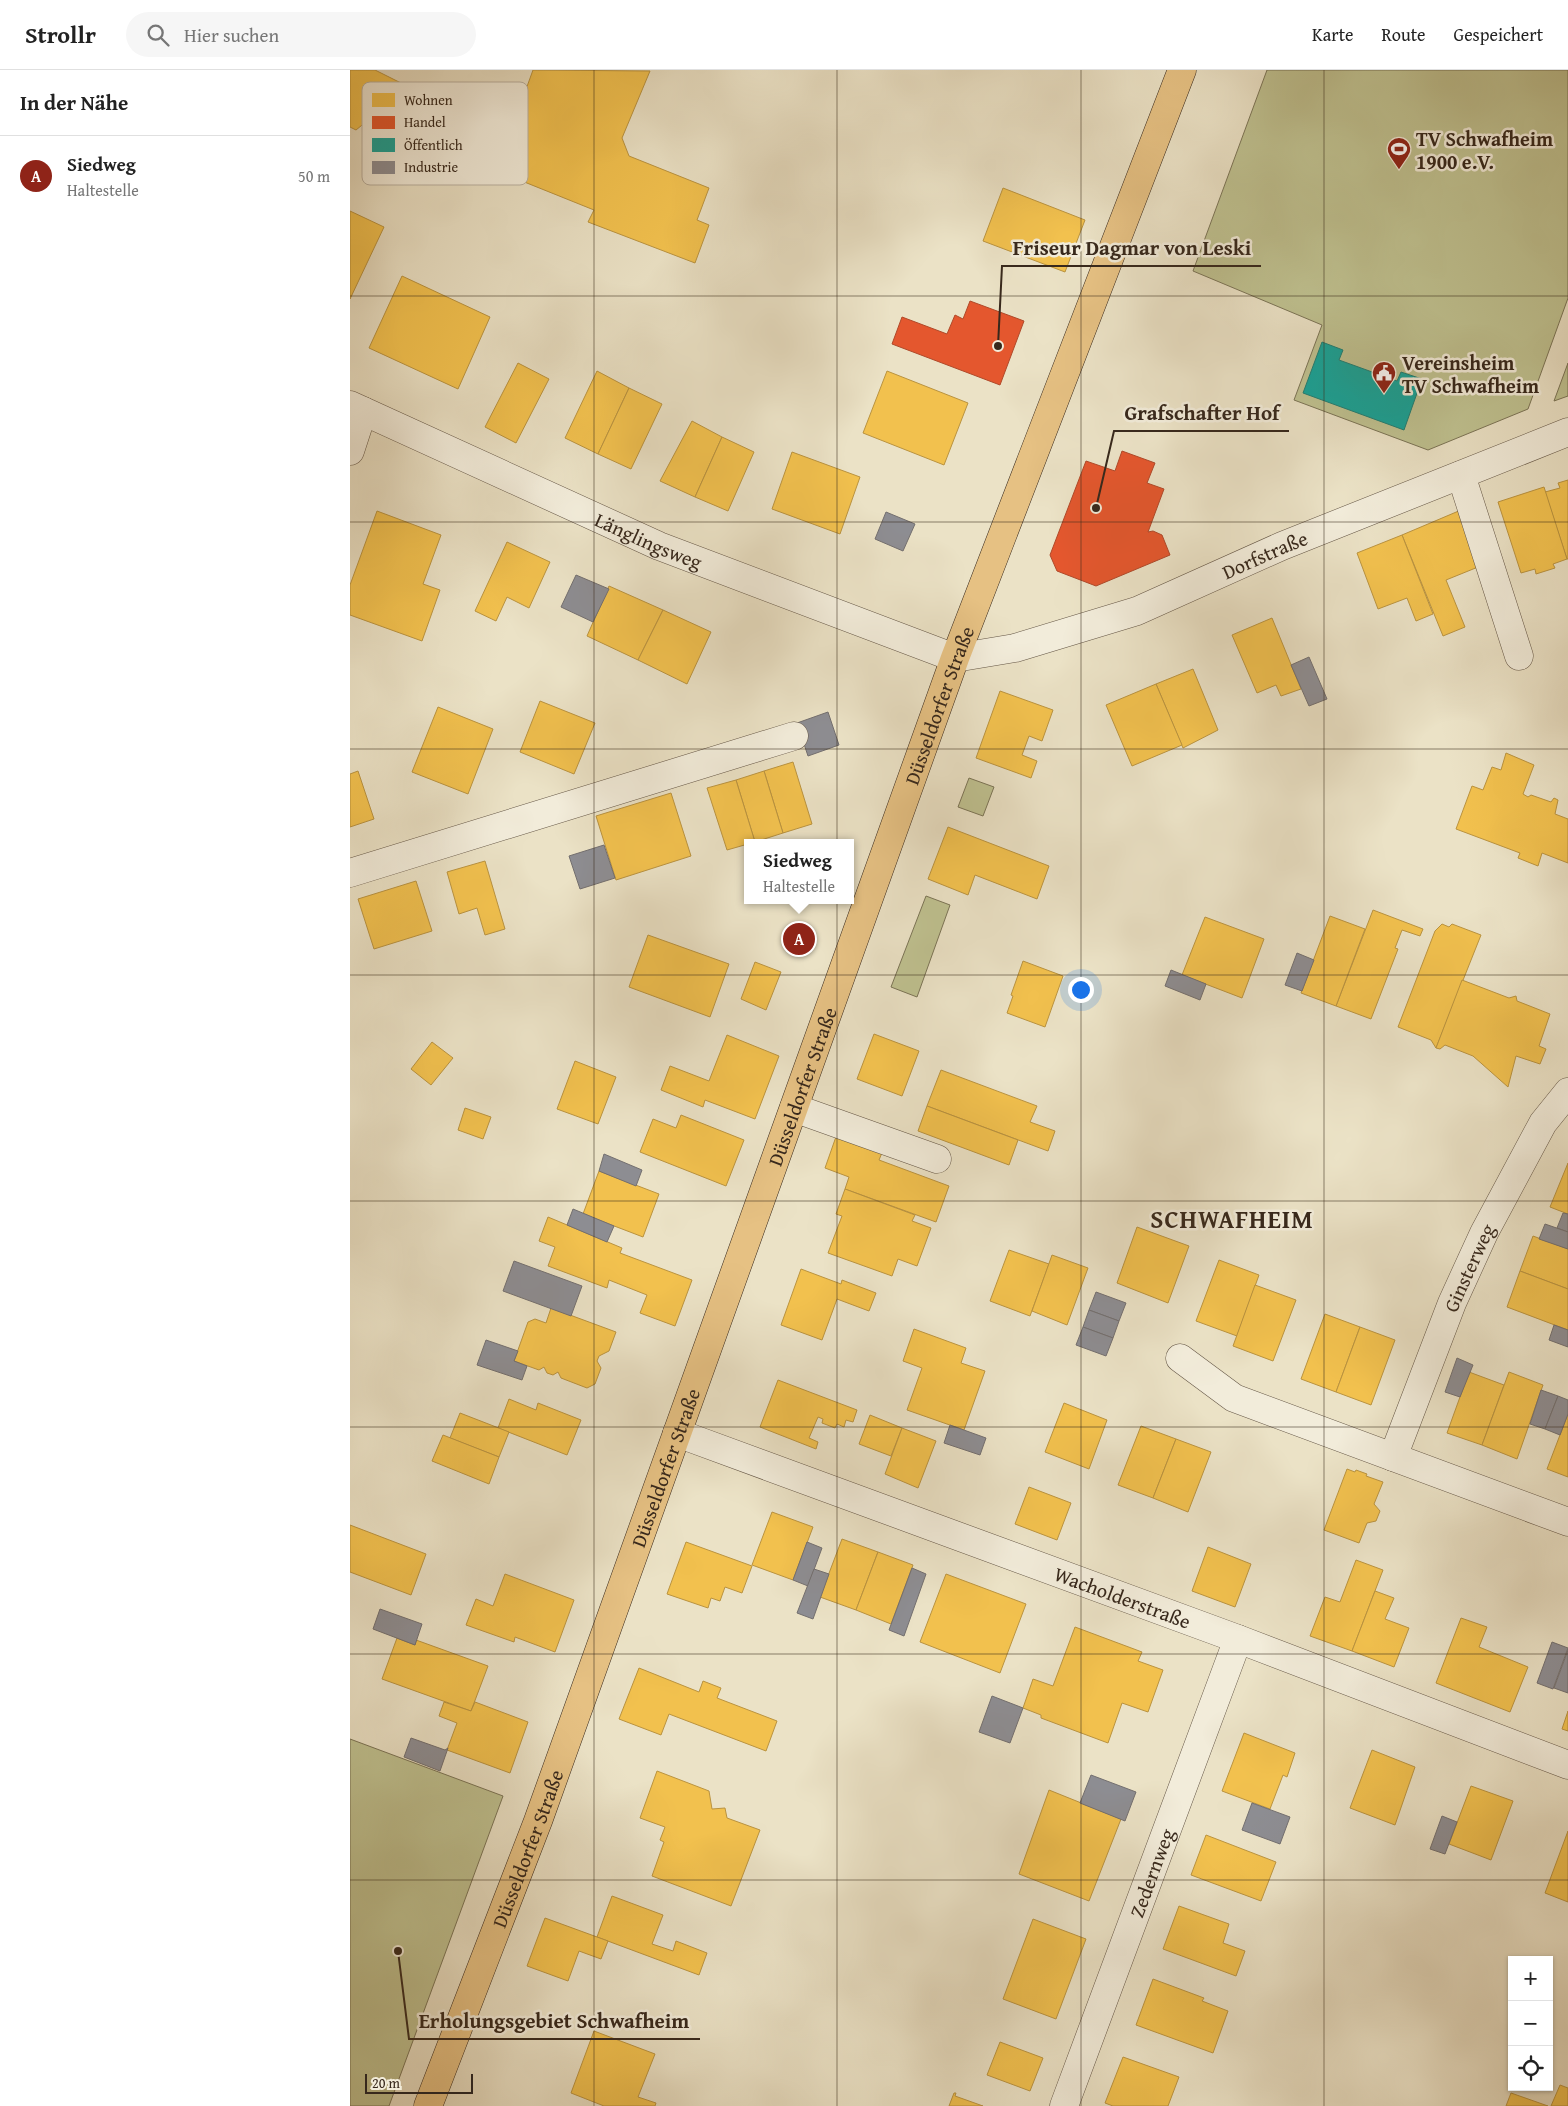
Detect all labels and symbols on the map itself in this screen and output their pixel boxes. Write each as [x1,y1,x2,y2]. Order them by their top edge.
legend [362,82,528,185]
text: Wohnen [404,90,453,110]
text: Handel [404,112,446,132]
place label: TV Schwafheim 1900 e.V. [1416,124,1553,176]
text: Öffentlich [404,135,463,155]
sports icon: TV Schwafheim 1900 e.V. [1386,136,1412,170]
text: Industrie [404,157,458,177]
callout: Friseur Dagmar von Leski [1002,230,1261,266]
text: Friseur Dagmar von Leski [1013,232,1252,263]
place label: Vereinsheim TV Schwafheim [1402,348,1539,400]
public building icon: Vereinsheim TV Schwafheim [1371,360,1397,394]
callout: Grafschafter Hof [1114,395,1289,431]
text: Grafschafter Hof [1125,397,1282,428]
street label: Länglingsweg [591,504,707,576]
street label: Dorfstraße [1217,523,1312,586]
street label: Düsseldorfer Straße [896,622,981,789]
pin: A [783,920,815,958]
your location [1068,977,1094,1003]
street label: Düsseldorfer Straße [760,1003,843,1170]
district label: SCHWAFHEIM [1150,1201,1314,1237]
street label: Ginsterweg [1436,1218,1501,1316]
street label: Düsseldorfer Straße [623,1384,707,1551]
street label: Wacholderstraße [1051,1558,1195,1635]
street label: Düsseldorfer Straße [484,1765,570,1932]
street label: Zedernweg [1121,1824,1181,1921]
callout: Erholungsgebiet Schwafheim [409,2003,700,2039]
text: Erholungsgebiet Schwafheim [419,2005,689,2036]
scale bar [365,2071,472,2094]

